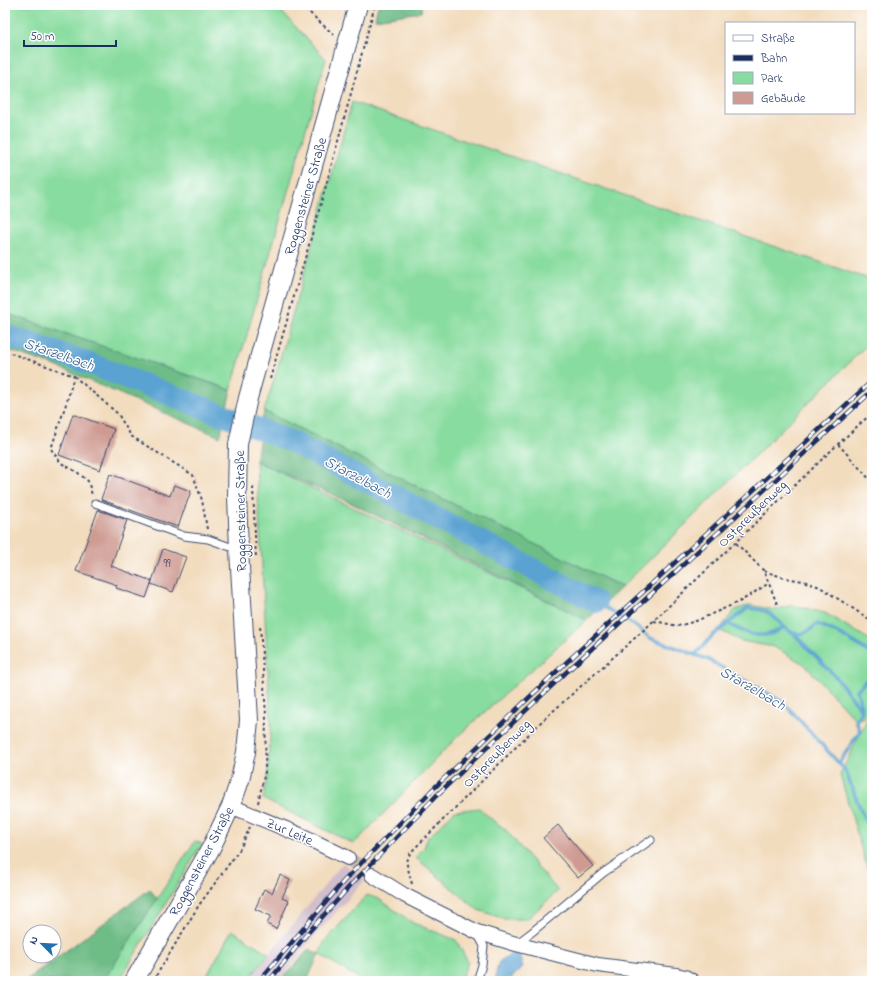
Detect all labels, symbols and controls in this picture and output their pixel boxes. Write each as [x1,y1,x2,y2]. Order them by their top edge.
scale bar [24,22,116,48]
legend [725,22,855,114]
text: 50 m [30,28,54,46]
text: Straße [761,30,795,48]
text: Bahn [760,50,787,68]
text: Park [761,70,783,88]
text: Gebäude [761,90,806,108]
street label: Roggensteiner Straße [280,134,334,258]
water label: Starzelbach [21,333,97,377]
street label: Roggensteiner Straße [230,449,254,572]
water label: Starzelbach [320,451,396,505]
street label: Ostpreußenweg [714,475,793,553]
house number: 99 [163,555,171,573]
water label: Starzelbach [715,661,790,717]
street label: Ostpreußenweg [458,715,537,794]
street label: Roggensteiner Straße [165,802,241,921]
street label: Zur Leite [263,813,317,852]
north arrow [22,924,62,964]
text: N [25,934,43,947]

